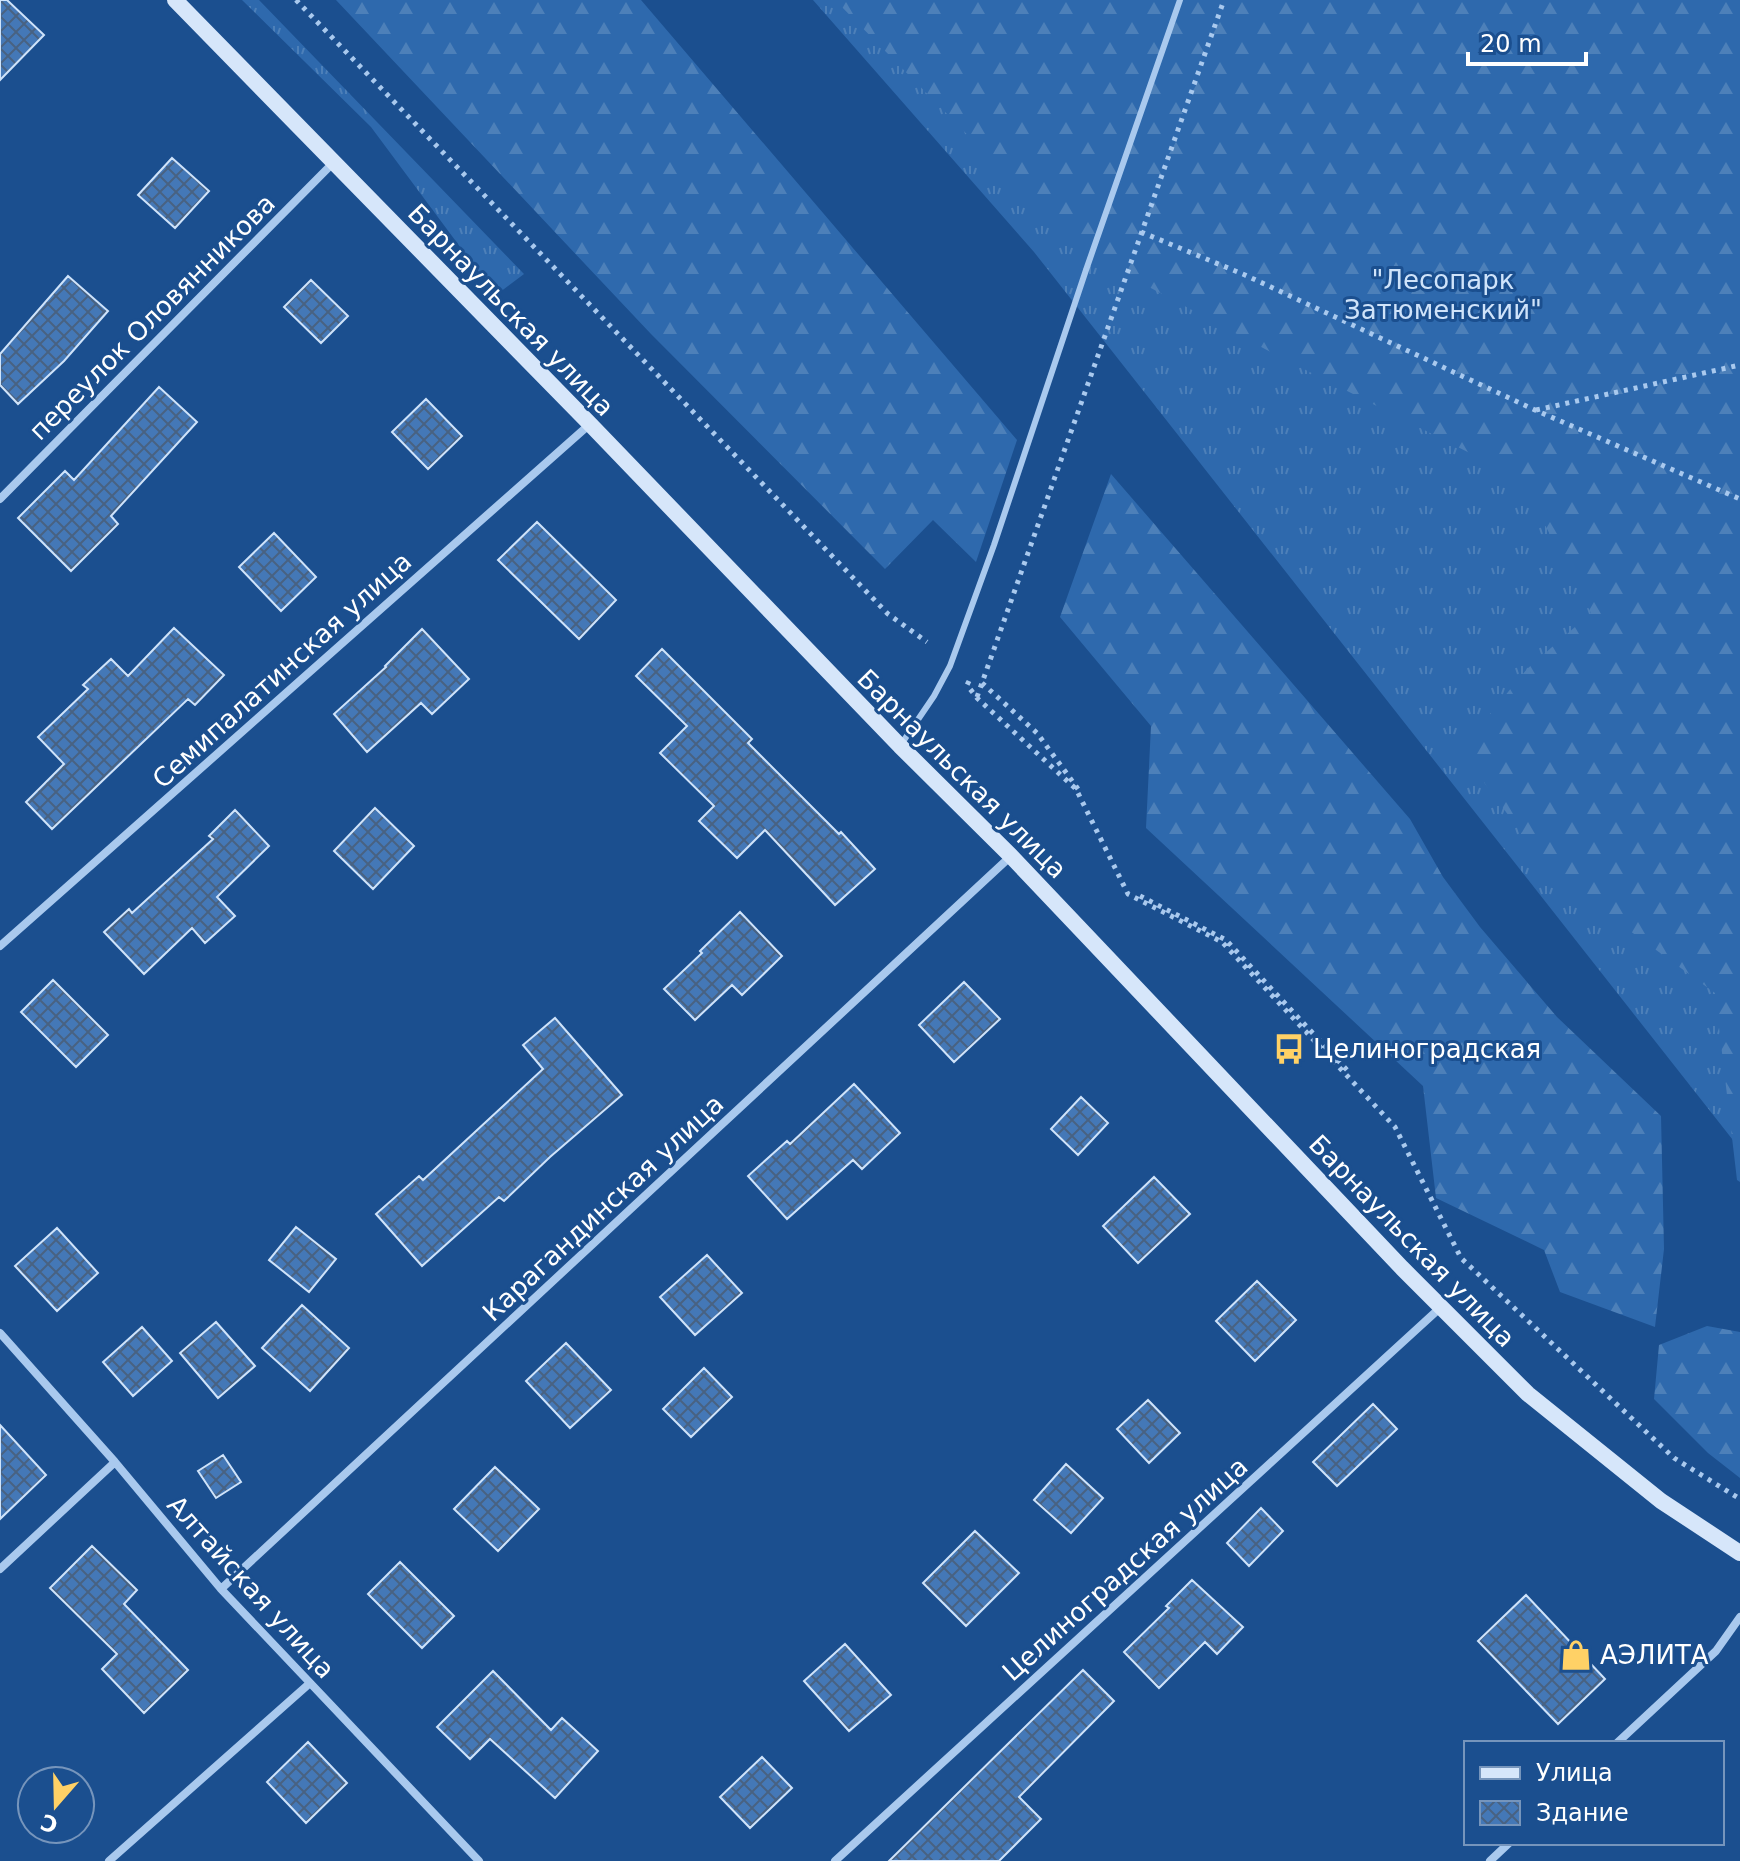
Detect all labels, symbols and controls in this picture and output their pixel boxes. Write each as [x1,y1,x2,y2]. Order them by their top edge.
scale bar [1468,16,1586,66]
text: 20 m [1480,30,1542,58]
street label: переулок Оловянникова [23,188,281,446]
street label: Барнаульская улица [402,198,620,422]
park label: "Лесопарк Затюменский" [1344,265,1542,325]
street label: Семипалатинская улица [147,546,417,794]
street label: Барнаульская улица [851,663,1073,885]
bus stop icon: Целиноградская [1272,1032,1306,1066]
place label: Целиноградская [1313,1034,1541,1064]
street label: Карагандинская улица [477,1089,729,1327]
street label: Барнаульская улица [1303,1129,1521,1353]
street label: Целиноградская улица [996,1451,1254,1687]
street label: Алтайская улица [161,1490,341,1684]
shop icon: АЭЛИТА [1559,1638,1593,1672]
place label: АЭЛИТА [1600,1640,1709,1670]
legend [1464,1741,1724,1845]
text: Улица [1536,1759,1613,1787]
north arrow [16,1765,96,1845]
text: Здание [1536,1799,1629,1827]
text: С [37,1809,61,1838]

